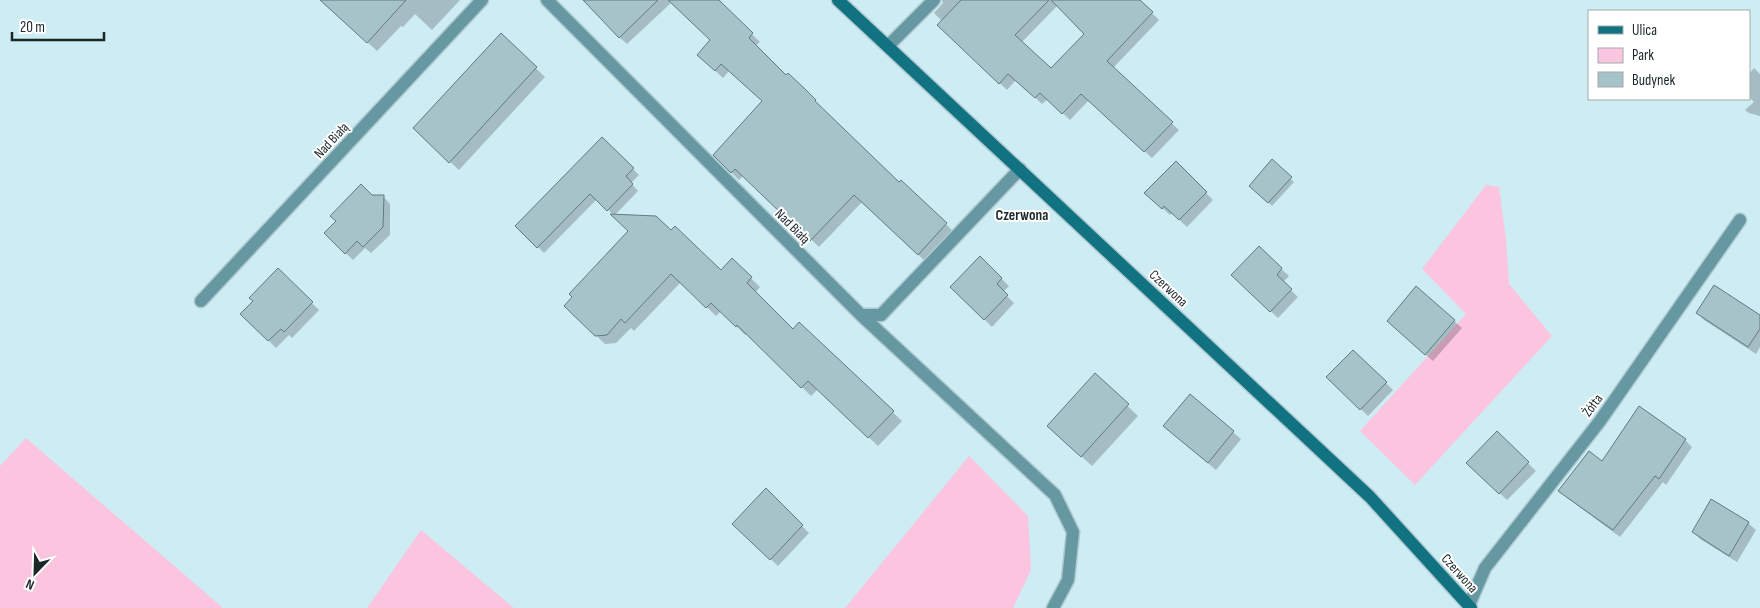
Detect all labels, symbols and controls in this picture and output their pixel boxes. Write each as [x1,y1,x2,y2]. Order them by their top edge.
scale bar [12,10,105,42]
legend [1588,10,1750,100]
text: 20 m [20,18,45,37]
text: Ulica [1632,21,1657,40]
text: Park [1632,46,1654,65]
text: Budynek [1632,71,1675,90]
street label: Nad Białą [311,119,352,162]
street label: Nad Białą [771,205,814,248]
district label: Czerwona [996,206,1048,225]
street label: Czerwona [1146,266,1191,310]
street label: Żółta [1578,391,1606,420]
north arrow [10,548,60,598]
street label: Czerwona [1438,550,1481,596]
text: N [23,575,37,594]

